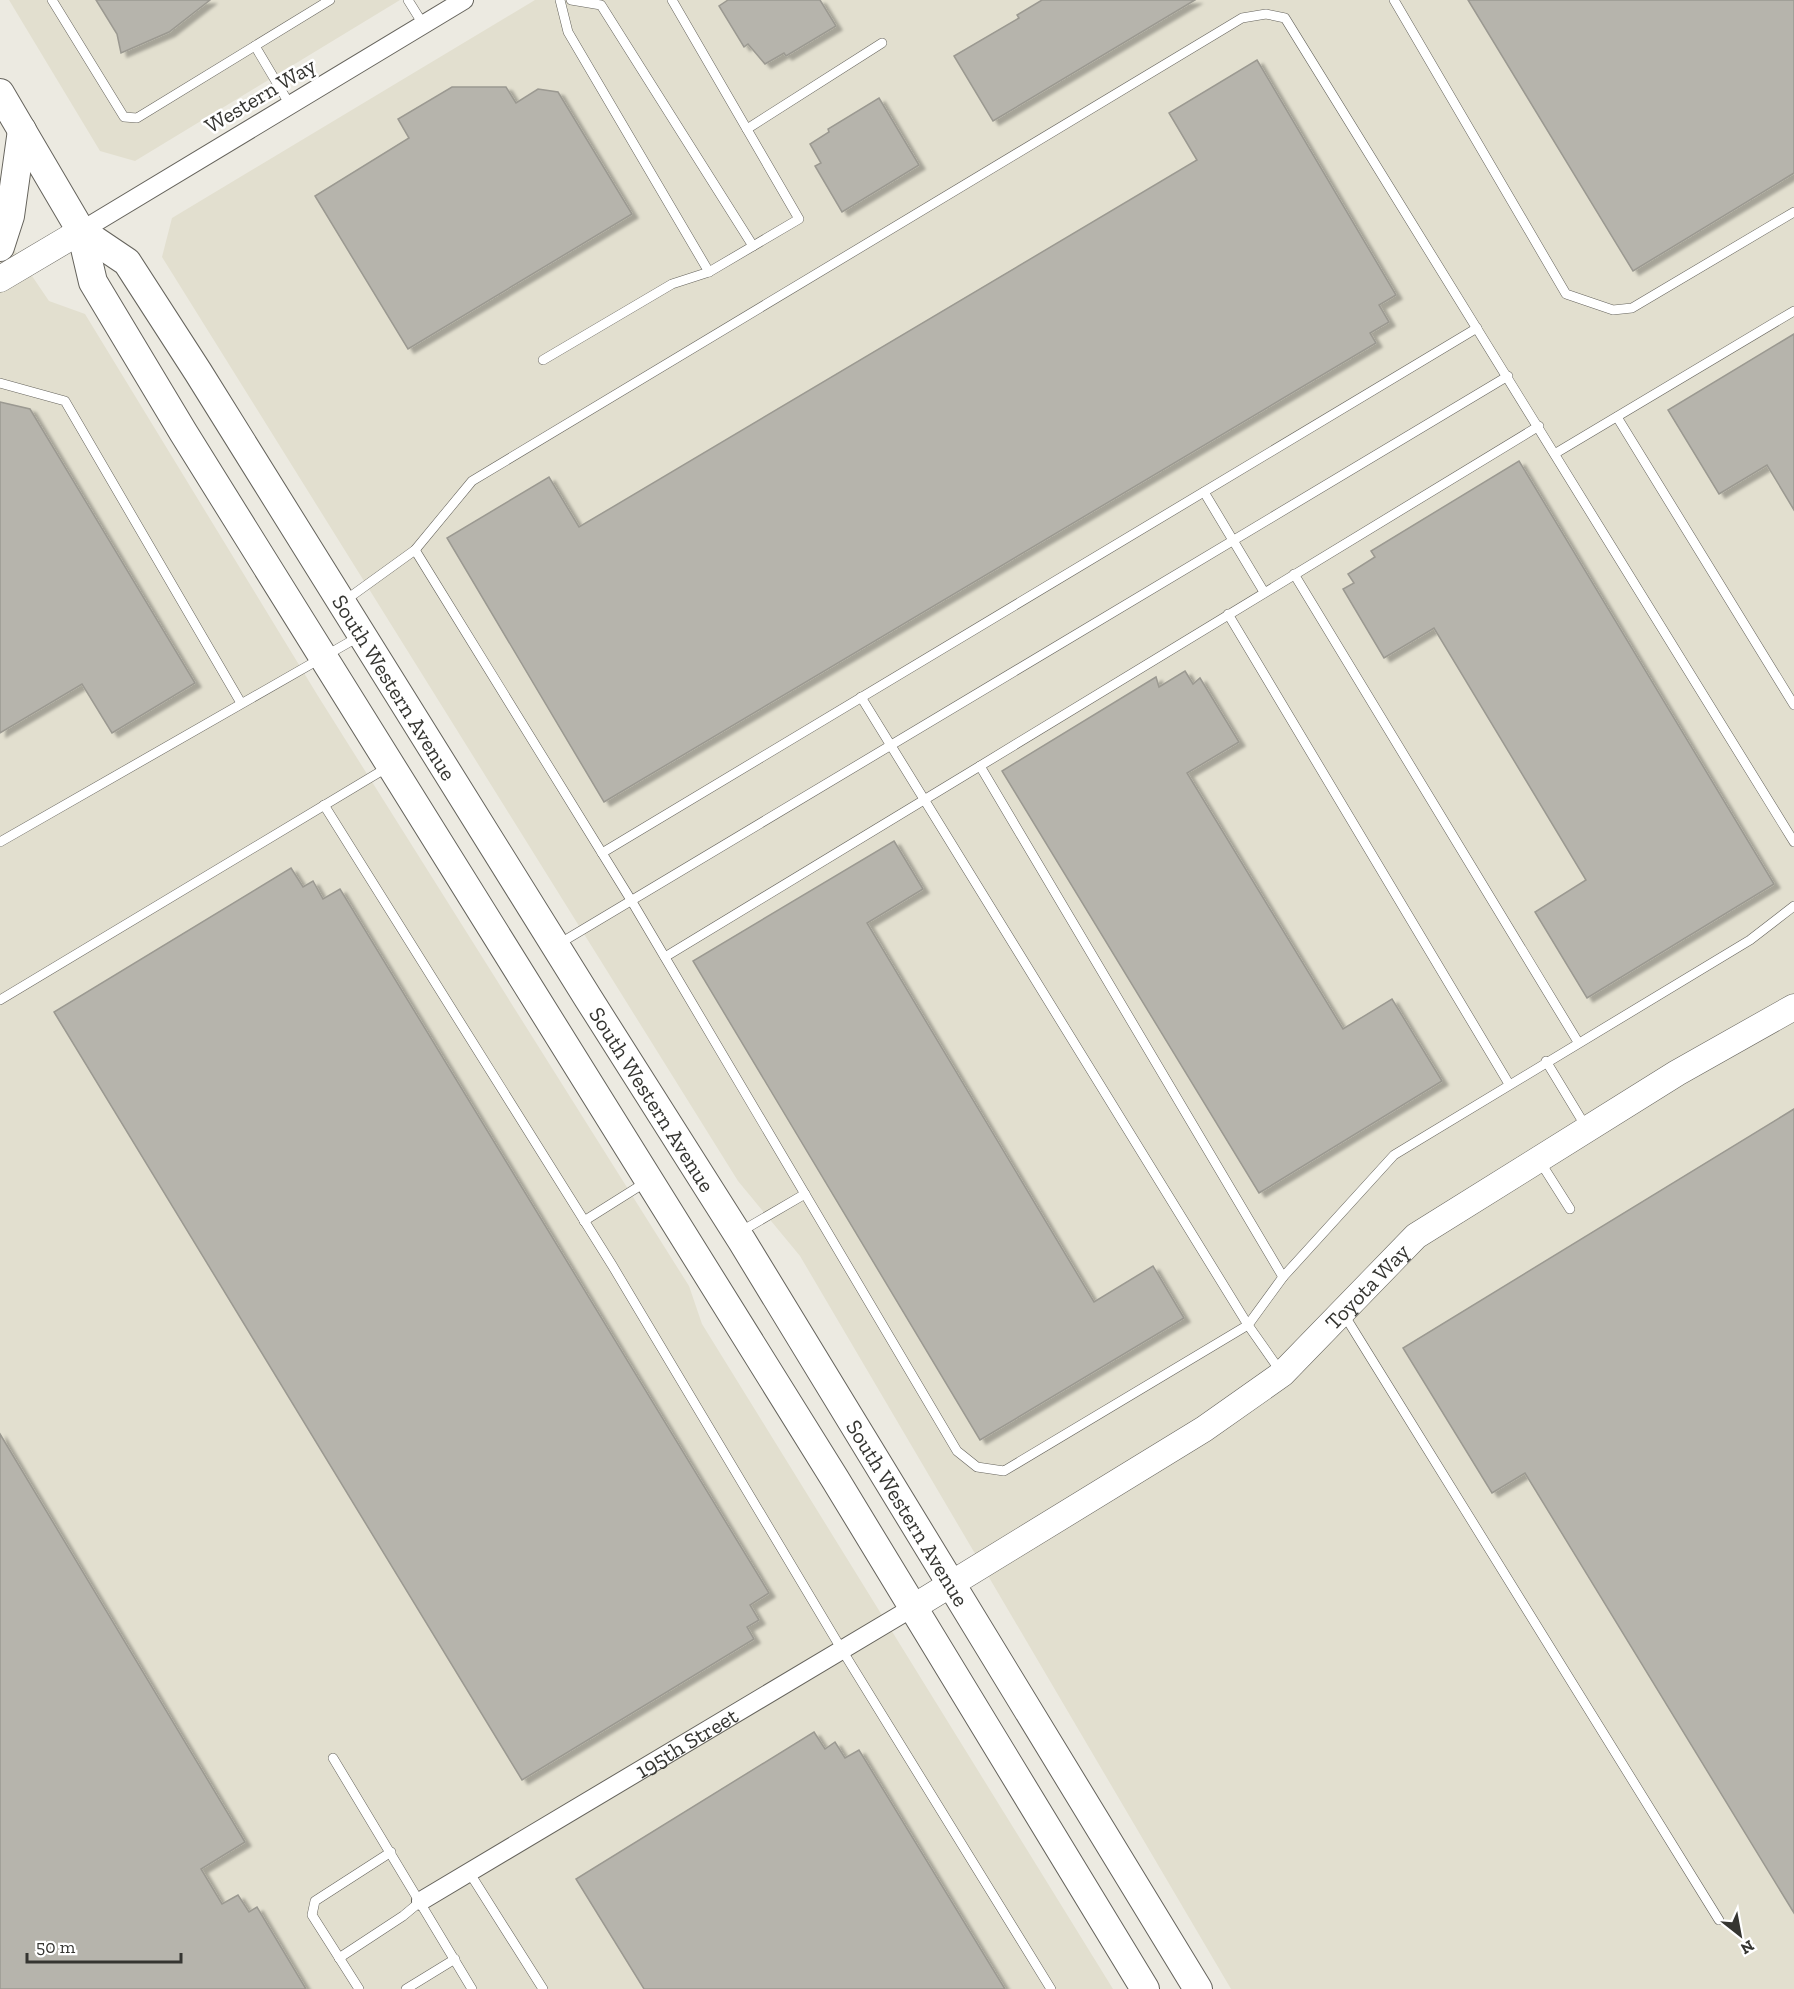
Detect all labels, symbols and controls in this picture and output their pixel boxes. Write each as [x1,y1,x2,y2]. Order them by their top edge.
street label: Western Way [200,51,321,139]
street label: South Western Avenue [326,590,462,786]
street label: South Western Avenue [583,1002,720,1197]
street label: Toyota Way [1320,1238,1416,1335]
street label: South Western Avenue [840,1415,974,1611]
street label: 195th Street [630,1702,743,1784]
north arrow [1710,1905,1770,1965]
scale bar [27,1926,182,1964]
text: 50 m [36,1936,76,1958]
text: N [1737,1936,1758,1959]

